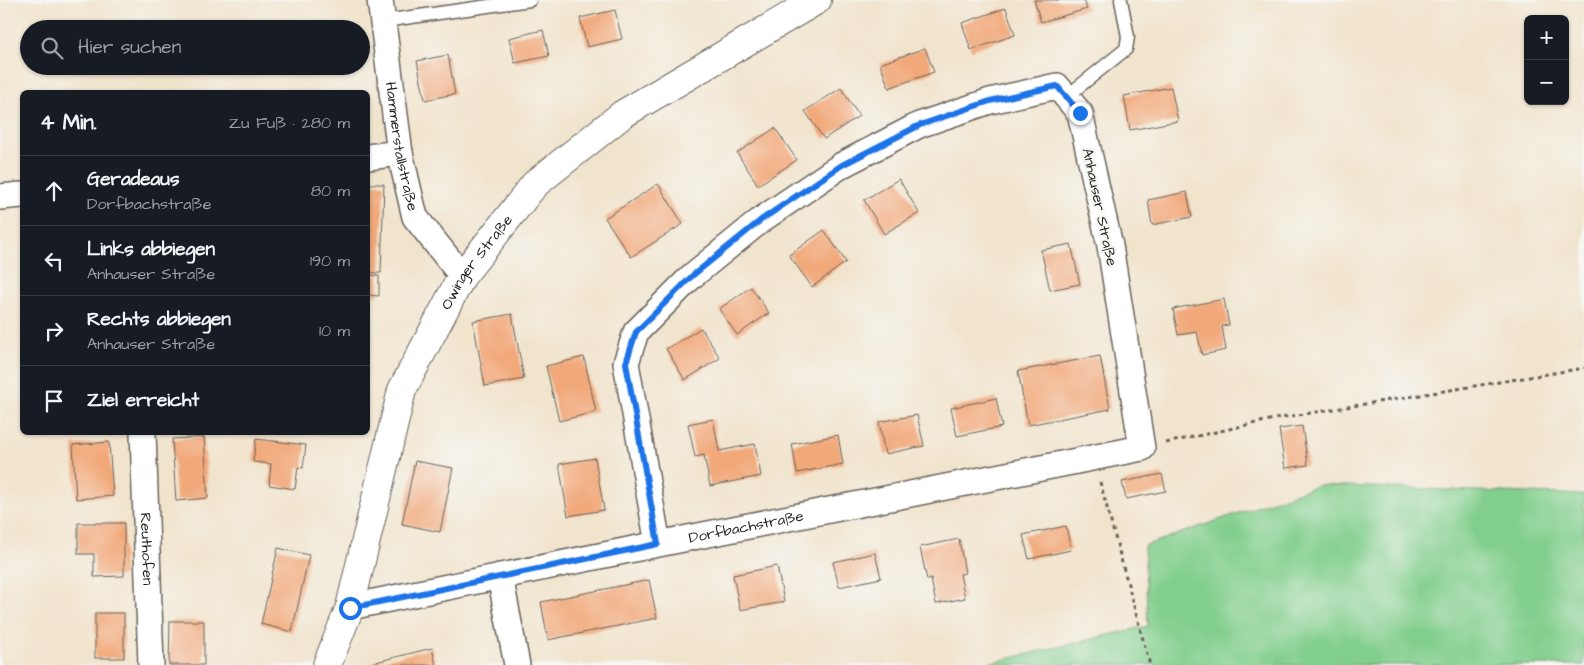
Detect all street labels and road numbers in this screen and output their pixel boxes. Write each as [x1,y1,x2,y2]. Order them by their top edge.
street label: Hammerstallstraße [380,81,423,213]
street label: Anhauser Straße [1077,146,1122,268]
street label: Owinger Straße [436,210,518,314]
street label: Dorfbachstraße [687,505,805,549]
street label: Reuthofen [135,512,158,586]

